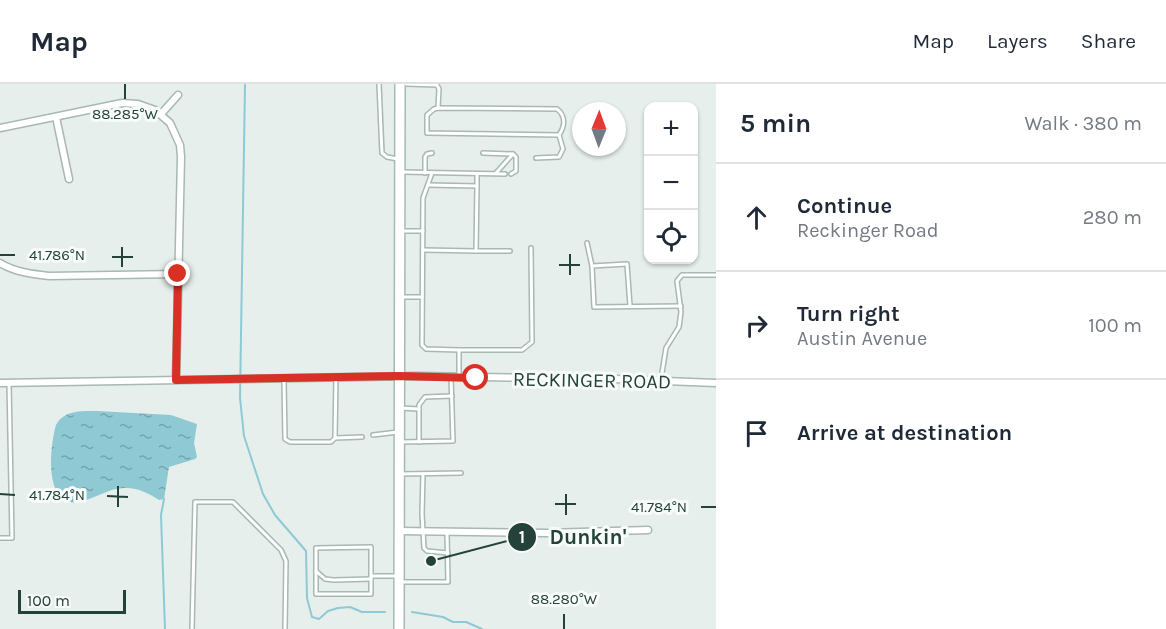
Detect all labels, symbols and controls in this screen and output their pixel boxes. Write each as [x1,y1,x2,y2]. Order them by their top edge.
text: Map [30,25,88,58]
text: Map [912,29,954,53]
text: Layers [987,29,1048,53]
text: Share [1081,29,1136,53]
north arrow [572,102,626,156]
map controls [644,102,698,264]
button: + [644,102,698,156]
text: 88.285°W [92,105,159,123]
text: 5 min [740,108,811,139]
text: Walk · 380 m [1024,112,1142,135]
button: − [644,156,698,210]
text: Continue [797,193,892,219]
icon: ahead [740,201,773,234]
text: 280 m [1083,206,1142,229]
button: locate [644,210,698,264]
text: Reckinger Road [797,219,939,242]
text: 41.786°N [29,246,85,264]
route end [164,260,190,286]
text: Turn right [797,301,900,327]
icon: right [740,309,773,342]
text: 100 m [1088,314,1142,337]
text: Austin Avenue [797,327,927,350]
route start [462,364,488,390]
street label: RECKINGER ROAD [513,368,671,393]
icon: arrive [740,417,773,450]
text: Arrive at destination [797,420,1012,446]
text: 41.784°N [29,486,85,504]
text: 41.784°N [631,498,687,516]
callout: Dunkin' [507,517,638,556]
text: Dunkin' [550,525,627,549]
text: 1 [519,526,525,548]
scale bar [18,587,126,614]
text: 88.280°W [531,590,598,608]
text: 100 m [27,591,70,610]

